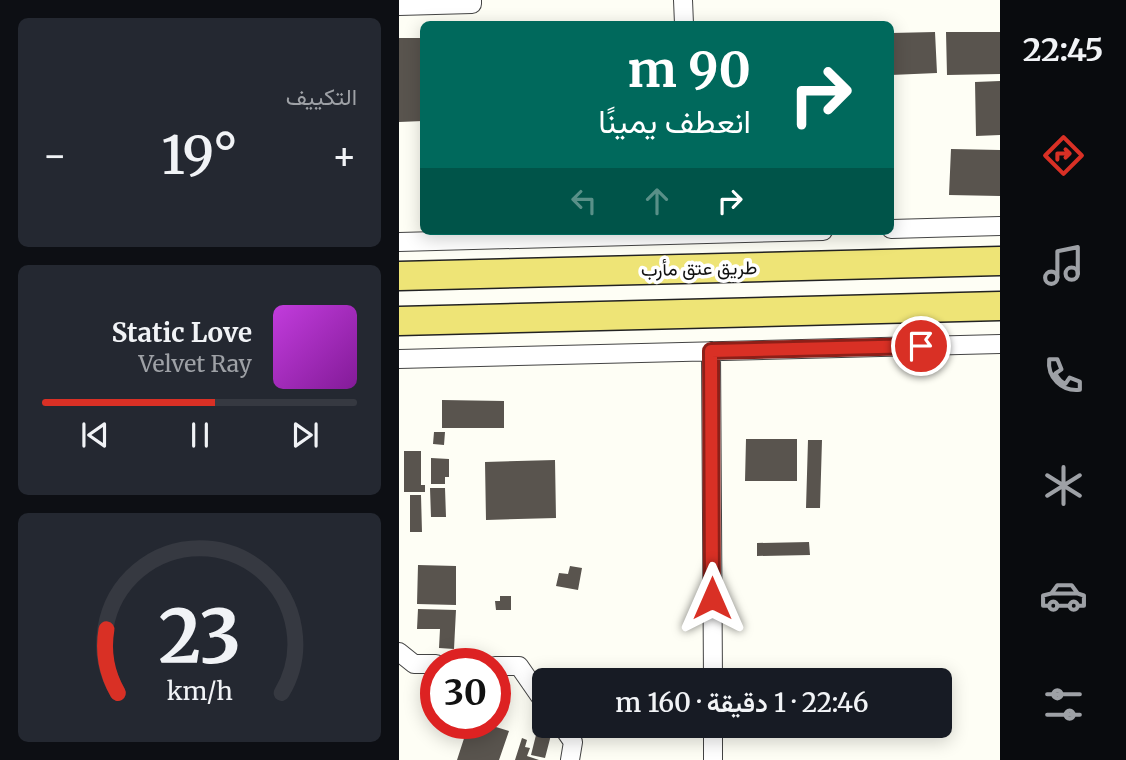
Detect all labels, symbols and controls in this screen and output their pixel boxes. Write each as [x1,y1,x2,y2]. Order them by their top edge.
text: 22:45 [1023,30,1103,70]
text: 90 m [627,39,751,100]
icon: right [775,49,866,140]
text: التكييف [286,82,357,111]
text: انعطف يمينًا [598,102,751,142]
text: 19° [161,123,238,188]
icon: directions [1039,131,1088,180]
text: − [42,132,67,179]
text: + [332,132,357,179]
icon: left [565,182,603,220]
icon: ahead [638,182,676,220]
icon: right [711,182,749,220]
icon: music [1039,241,1088,290]
street label: طريق عتق مأرب [641,255,757,281]
text: Static Love [112,316,252,349]
pin [891,316,951,376]
icon: arrive [902,327,940,365]
text: Velvet Ray [139,349,252,378]
icon: phone [1039,351,1088,400]
icon: previous [76,416,114,454]
icon: pause [181,416,219,454]
icon: next [286,416,324,454]
icon: climate [1039,461,1088,510]
position arrow [675,561,749,635]
icon: car [1039,571,1088,620]
text: 23 [158,592,241,684]
speed limit sign: 30 [420,648,511,739]
text: km/h [166,675,233,707]
icon: filters [1039,680,1088,729]
text: 22:46 · 1 دقيقة · 160 m [615,686,869,719]

